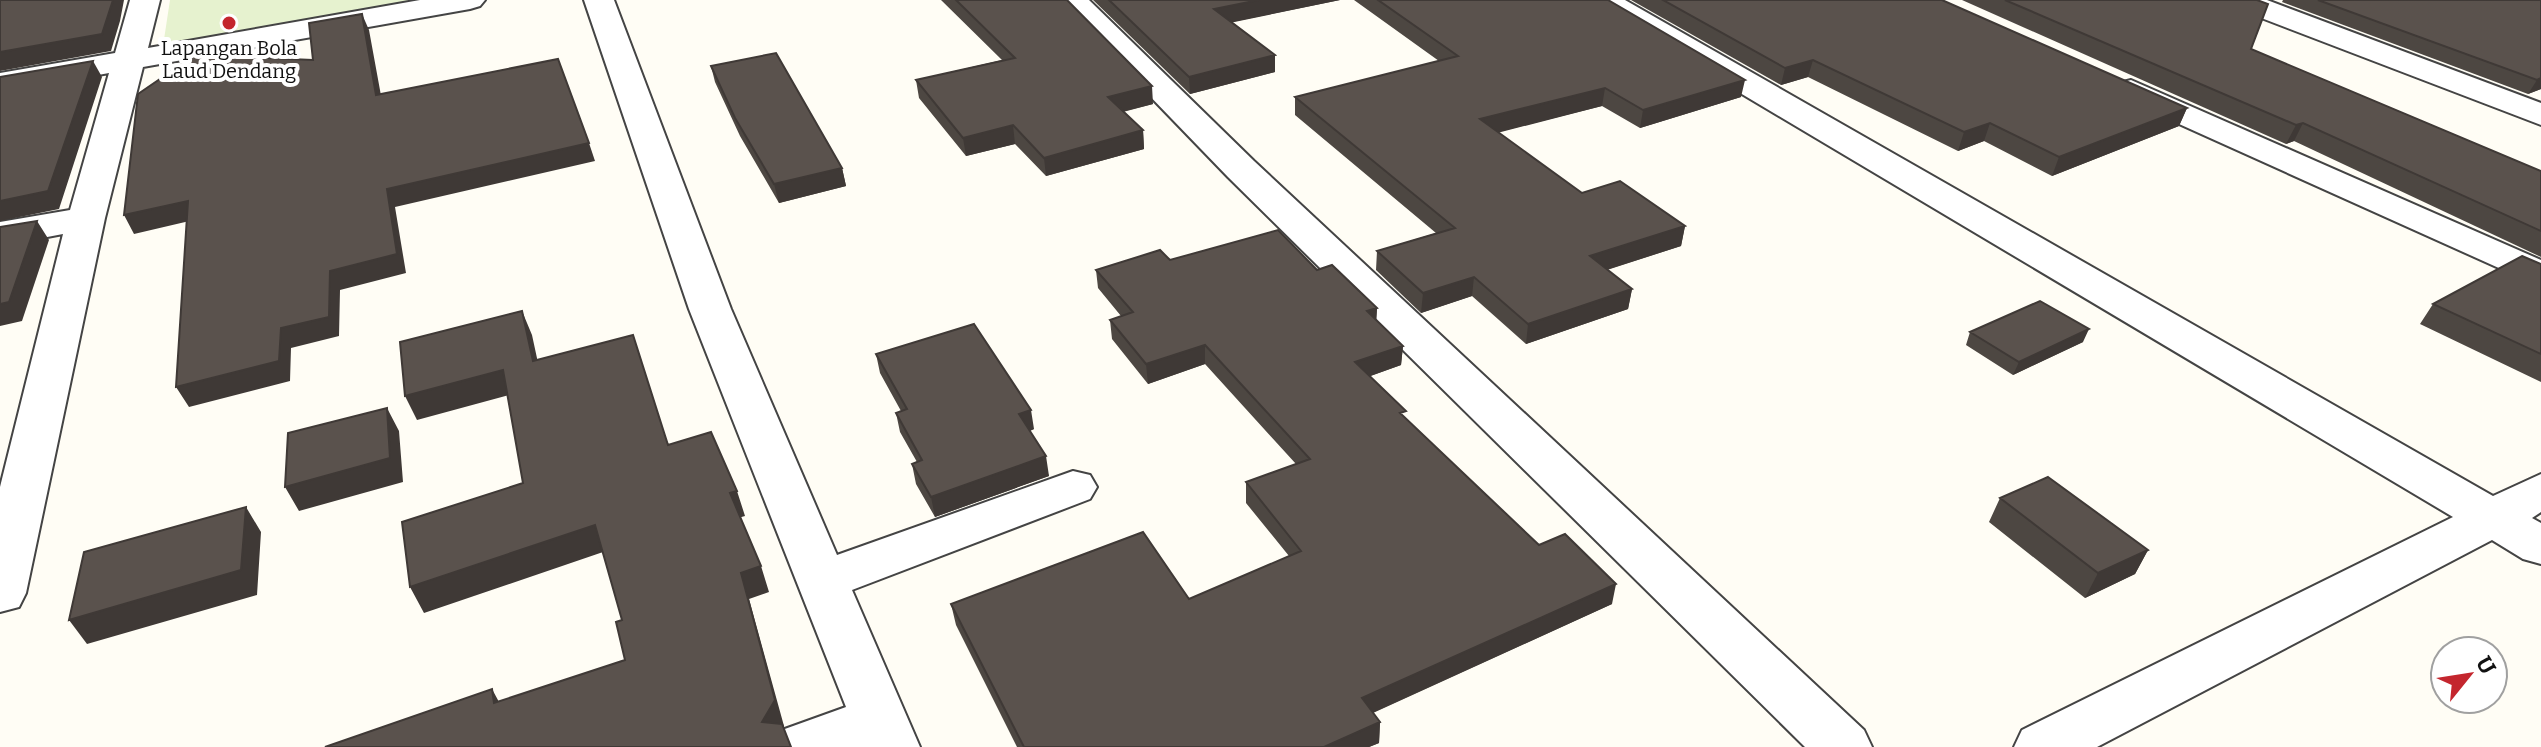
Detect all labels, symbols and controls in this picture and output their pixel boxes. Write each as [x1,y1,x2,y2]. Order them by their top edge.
marker: Lapangan Bola Laud Dendang [220,14,238,32]
place label: Lapangan Bola Laud Dendang [161,36,297,83]
north arrow [2429,635,2509,715]
text: U [2470,651,2502,679]

